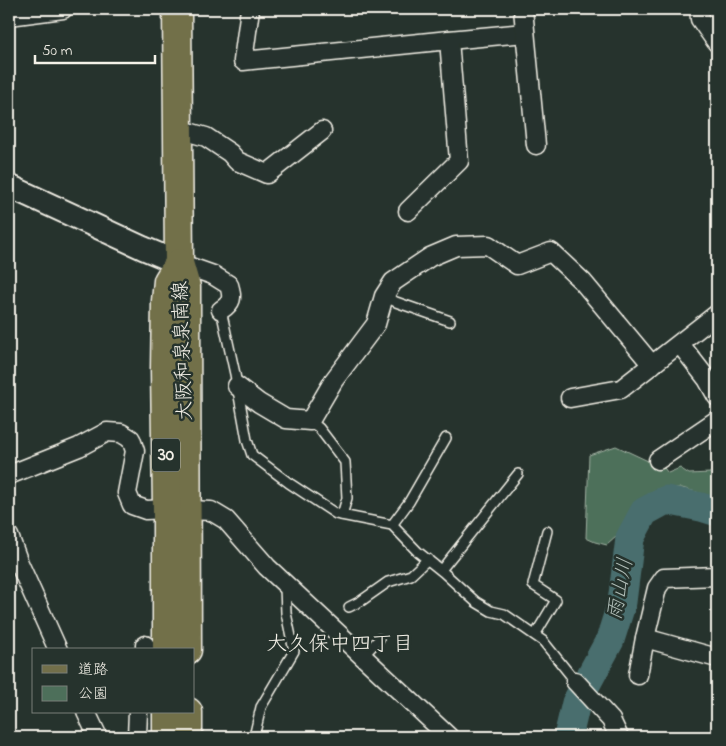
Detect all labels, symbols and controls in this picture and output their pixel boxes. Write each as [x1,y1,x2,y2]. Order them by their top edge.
scale bar [35,32,155,64]
text: 50 m [42,40,73,62]
street label: 大阪和泉泉南線 [167,281,201,421]
road number: 30 [152,438,180,472]
water label: 雨山川 [600,555,642,623]
district label: 大久保中四丁目 [267,630,414,660]
legend [32,648,195,714]
text: 道路 [78,659,108,681]
text: 公園 [78,683,108,705]

